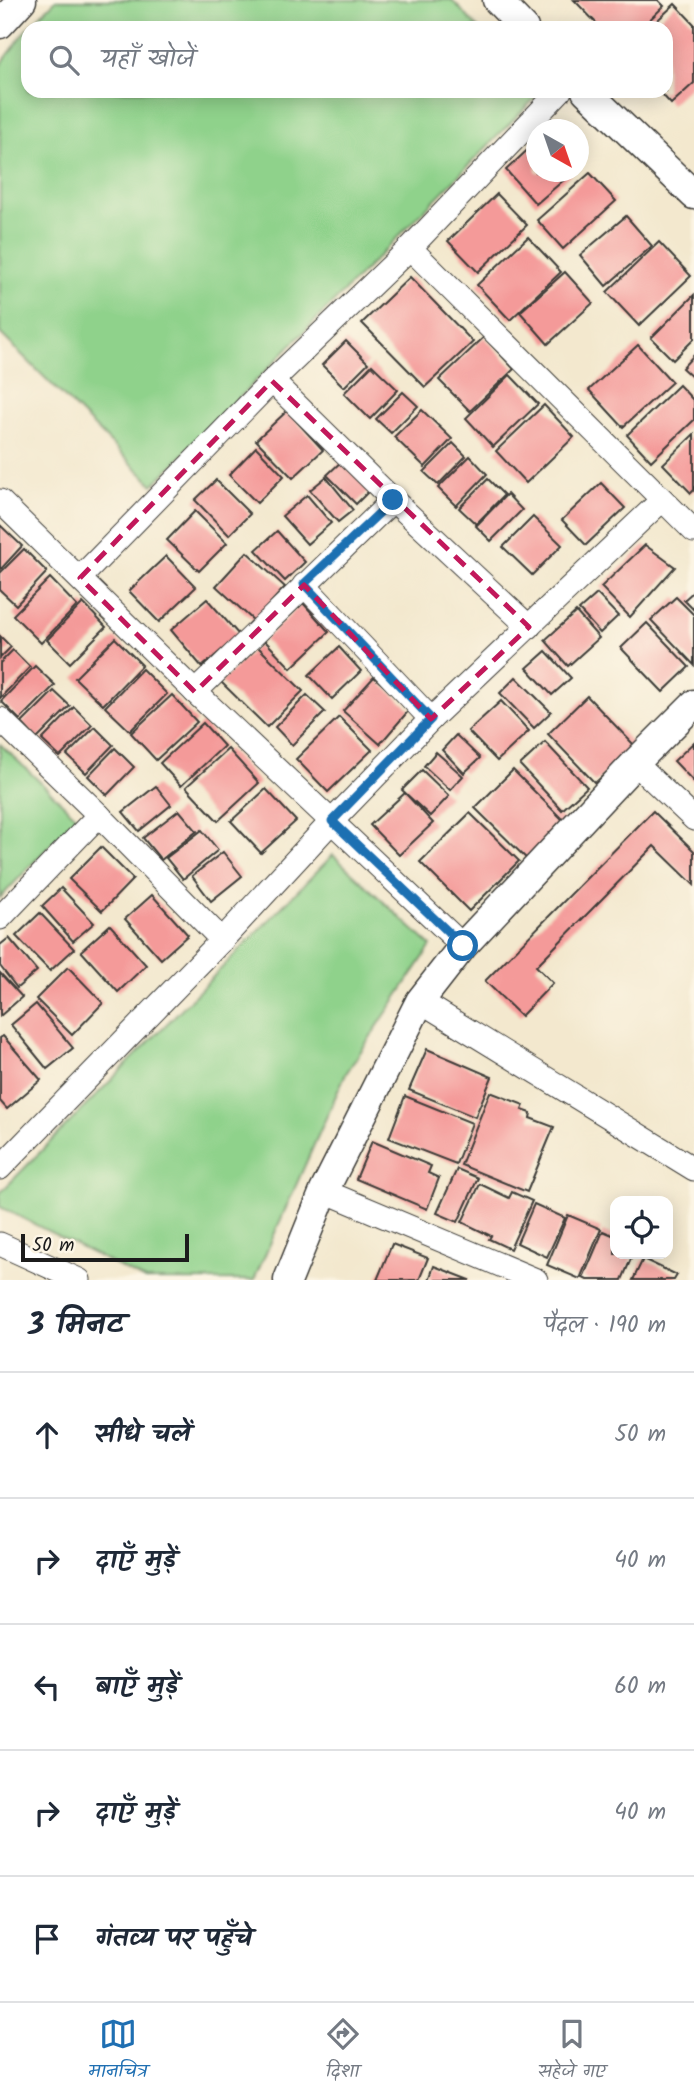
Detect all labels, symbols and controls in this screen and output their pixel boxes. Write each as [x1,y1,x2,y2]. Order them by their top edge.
search box [21,21,673,98]
text: यहाँ खोजें [101,39,195,81]
icon: search [45,41,83,79]
north arrow [526,119,589,182]
route end [377,484,408,515]
route start [447,930,478,961]
map controls [610,1196,673,1259]
button: locate [610,1196,673,1259]
scale bar [21,1231,189,1263]
text: 50 m [32,1231,74,1261]
text: 3 मिनट [28,1302,124,1350]
text: पैदल · 190 m [544,1308,666,1344]
text: सीधे चलें [95,1414,191,1456]
icon: ahead [28,1416,66,1454]
text: 50 m [615,1417,666,1453]
text: दाएँ मुड़ें [95,1540,176,1582]
icon: right [28,1542,66,1580]
text: 40 m [614,1543,666,1579]
text: बाएँ मुड़ें [95,1666,178,1708]
icon: left [28,1668,66,1706]
text: 60 m [614,1669,666,1705]
text: दाएँ मुड़ें [95,1792,176,1834]
icon: right [28,1794,66,1832]
text: 40 m [614,1795,666,1831]
text: गंतव्य पर पहुँचे [95,1918,252,1960]
icon: arrive [28,1920,66,1958]
tab: मानचित्र [88,2015,147,2087]
tab: दिशा [324,2015,362,2087]
tab: सहेजे गए [538,2015,606,2087]

